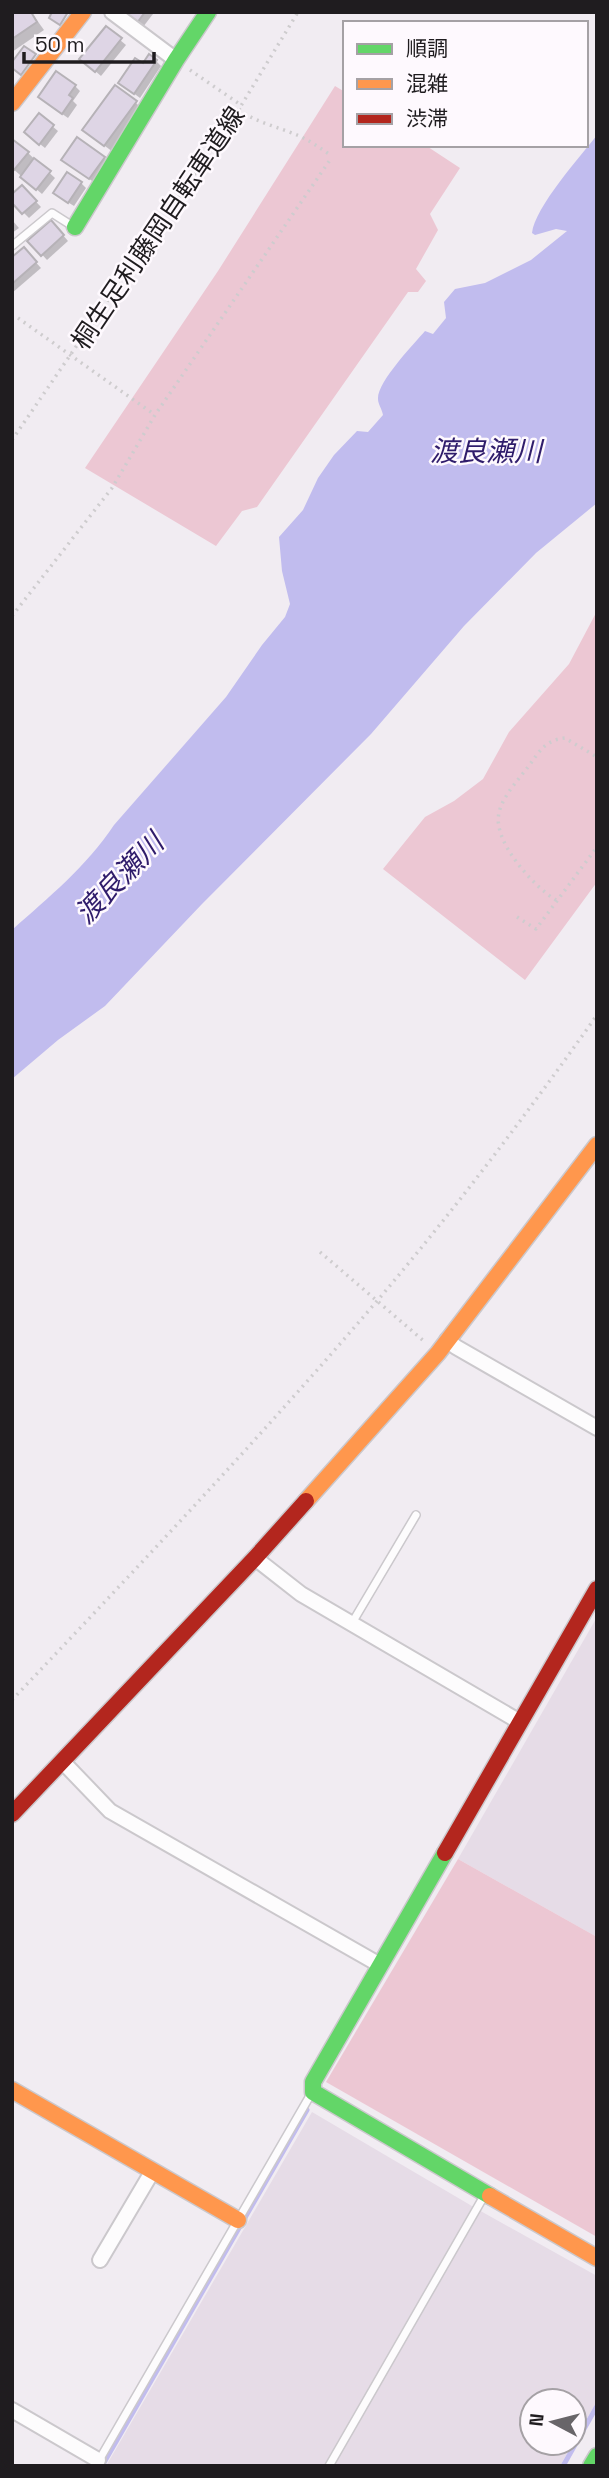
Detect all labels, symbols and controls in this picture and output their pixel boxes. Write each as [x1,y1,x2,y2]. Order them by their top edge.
scale bar [24,21,154,65]
legend [343,21,588,147]
text: 50 m [35,31,85,58]
text: 順調 [406,35,448,62]
text: 混雑 [406,70,448,97]
street label: 桐生足利藤岡自転車道線 [64,100,252,356]
text: 渋滞 [406,105,448,132]
water label: 渡良瀬川 [430,433,545,469]
water label: 渡良瀬川 [67,823,173,931]
north arrow [518,2387,588,2457]
text: N [523,2412,550,2428]

